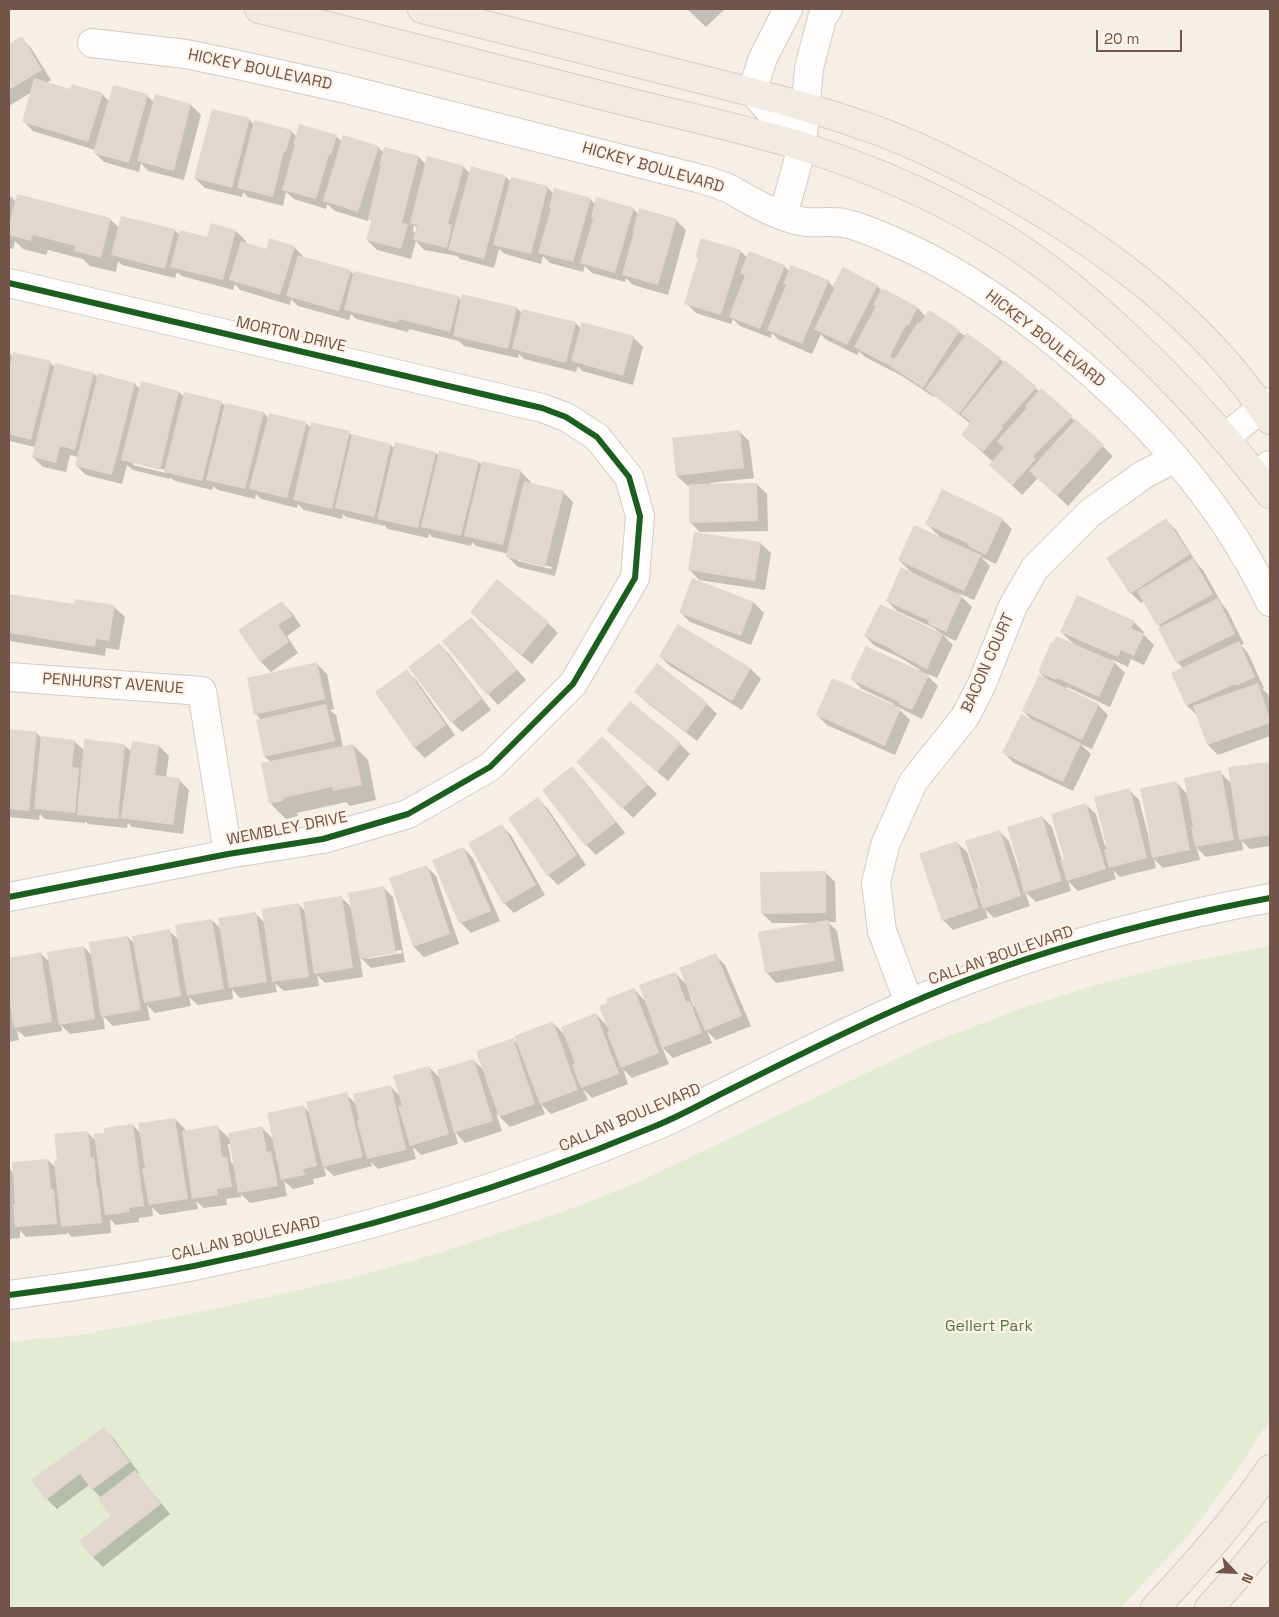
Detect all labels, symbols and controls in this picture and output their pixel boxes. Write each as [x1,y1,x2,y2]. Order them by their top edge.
scale bar [1099,20,1185,52]
text: 20 m [1104,29,1139,48]
street label: HICKEY BOULEVARD [186,45,334,95]
street label: HICKEY BOULEVARD [580,139,726,197]
street label: HICKEY BOULEVARD [981,286,1109,392]
street label: MORTON DRIVE [234,313,348,357]
street label: BACON COURT [957,610,1019,716]
street label: PENHURST AVENUE [42,669,184,699]
street label: WEMBLEY DRIVE [225,808,349,850]
street label: CALLAN BOULEVARD [926,922,1076,990]
street label: CALLAN BOULEVARD [556,1079,704,1157]
street label: CALLAN BOULEVARD [170,1213,322,1265]
park label: Gellert Park [945,1317,1033,1337]
north arrow [1209,1547,1259,1597]
text: N [1237,1570,1258,1586]

